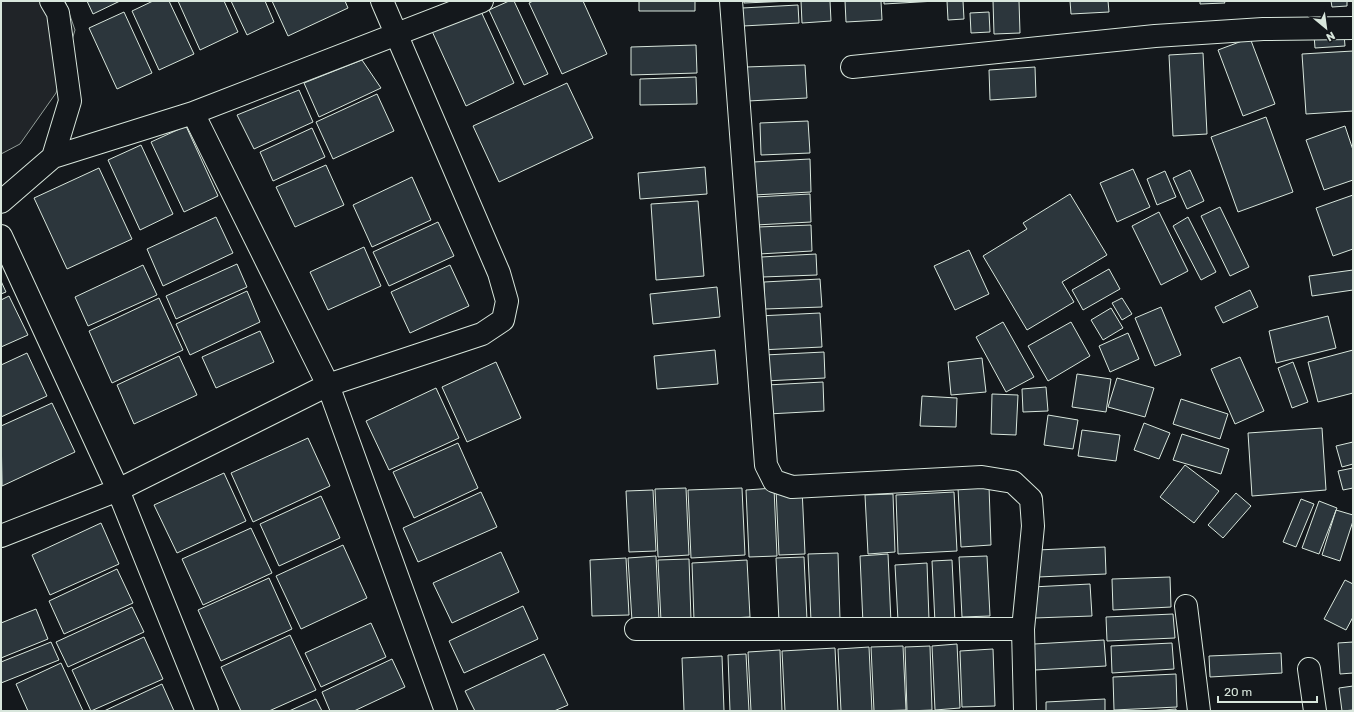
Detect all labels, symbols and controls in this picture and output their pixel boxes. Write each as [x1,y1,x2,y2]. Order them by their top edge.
north arrow [1306,8,1346,48]
text: N [1324,29,1337,44]
scale bar [1218,678,1317,704]
text: 20 m [1224,685,1252,699]

